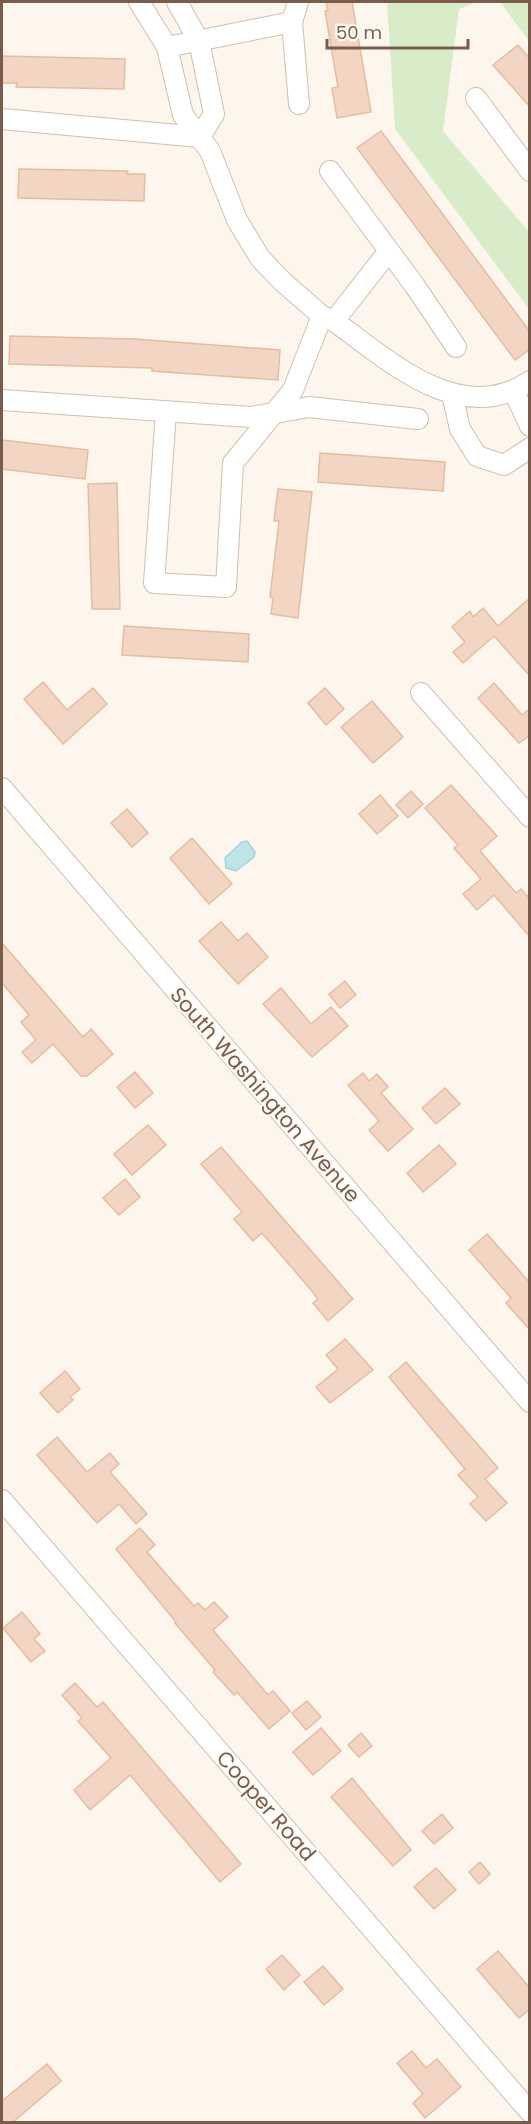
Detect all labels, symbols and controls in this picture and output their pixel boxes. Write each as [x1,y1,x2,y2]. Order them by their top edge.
scale bar [327,12,468,50]
text: 50 m [336,20,382,45]
street label: South Washington Avenue [164,981,367,1209]
street label: Cooper Road [210,1744,323,1867]

